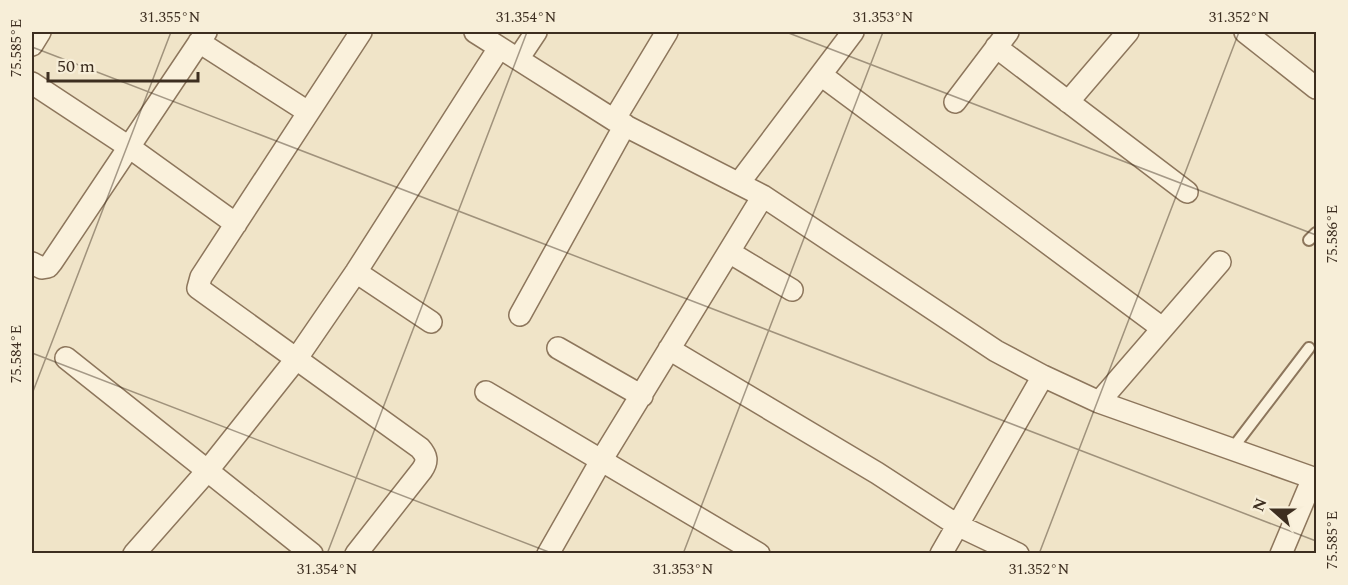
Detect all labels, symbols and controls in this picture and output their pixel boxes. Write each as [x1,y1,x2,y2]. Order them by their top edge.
text: 31.355°N [140,6,200,29]
text: 31.354°N [496,6,556,29]
text: 31.353°N [853,6,913,29]
text: 31.352°N [1209,6,1269,29]
text: 75.585°E [5,19,28,77]
scale bar [48,45,198,83]
text: 50 m [57,53,95,80]
text: 75.586°E [1321,205,1344,263]
text: 75.584°E [5,325,28,383]
north arrow [1243,480,1303,540]
text: N [1246,495,1273,515]
text: 75.585°E [1321,511,1344,569]
text: 31.354°N [297,558,357,581]
text: 31.353°N [653,558,713,581]
text: 31.352°N [1009,558,1069,581]

